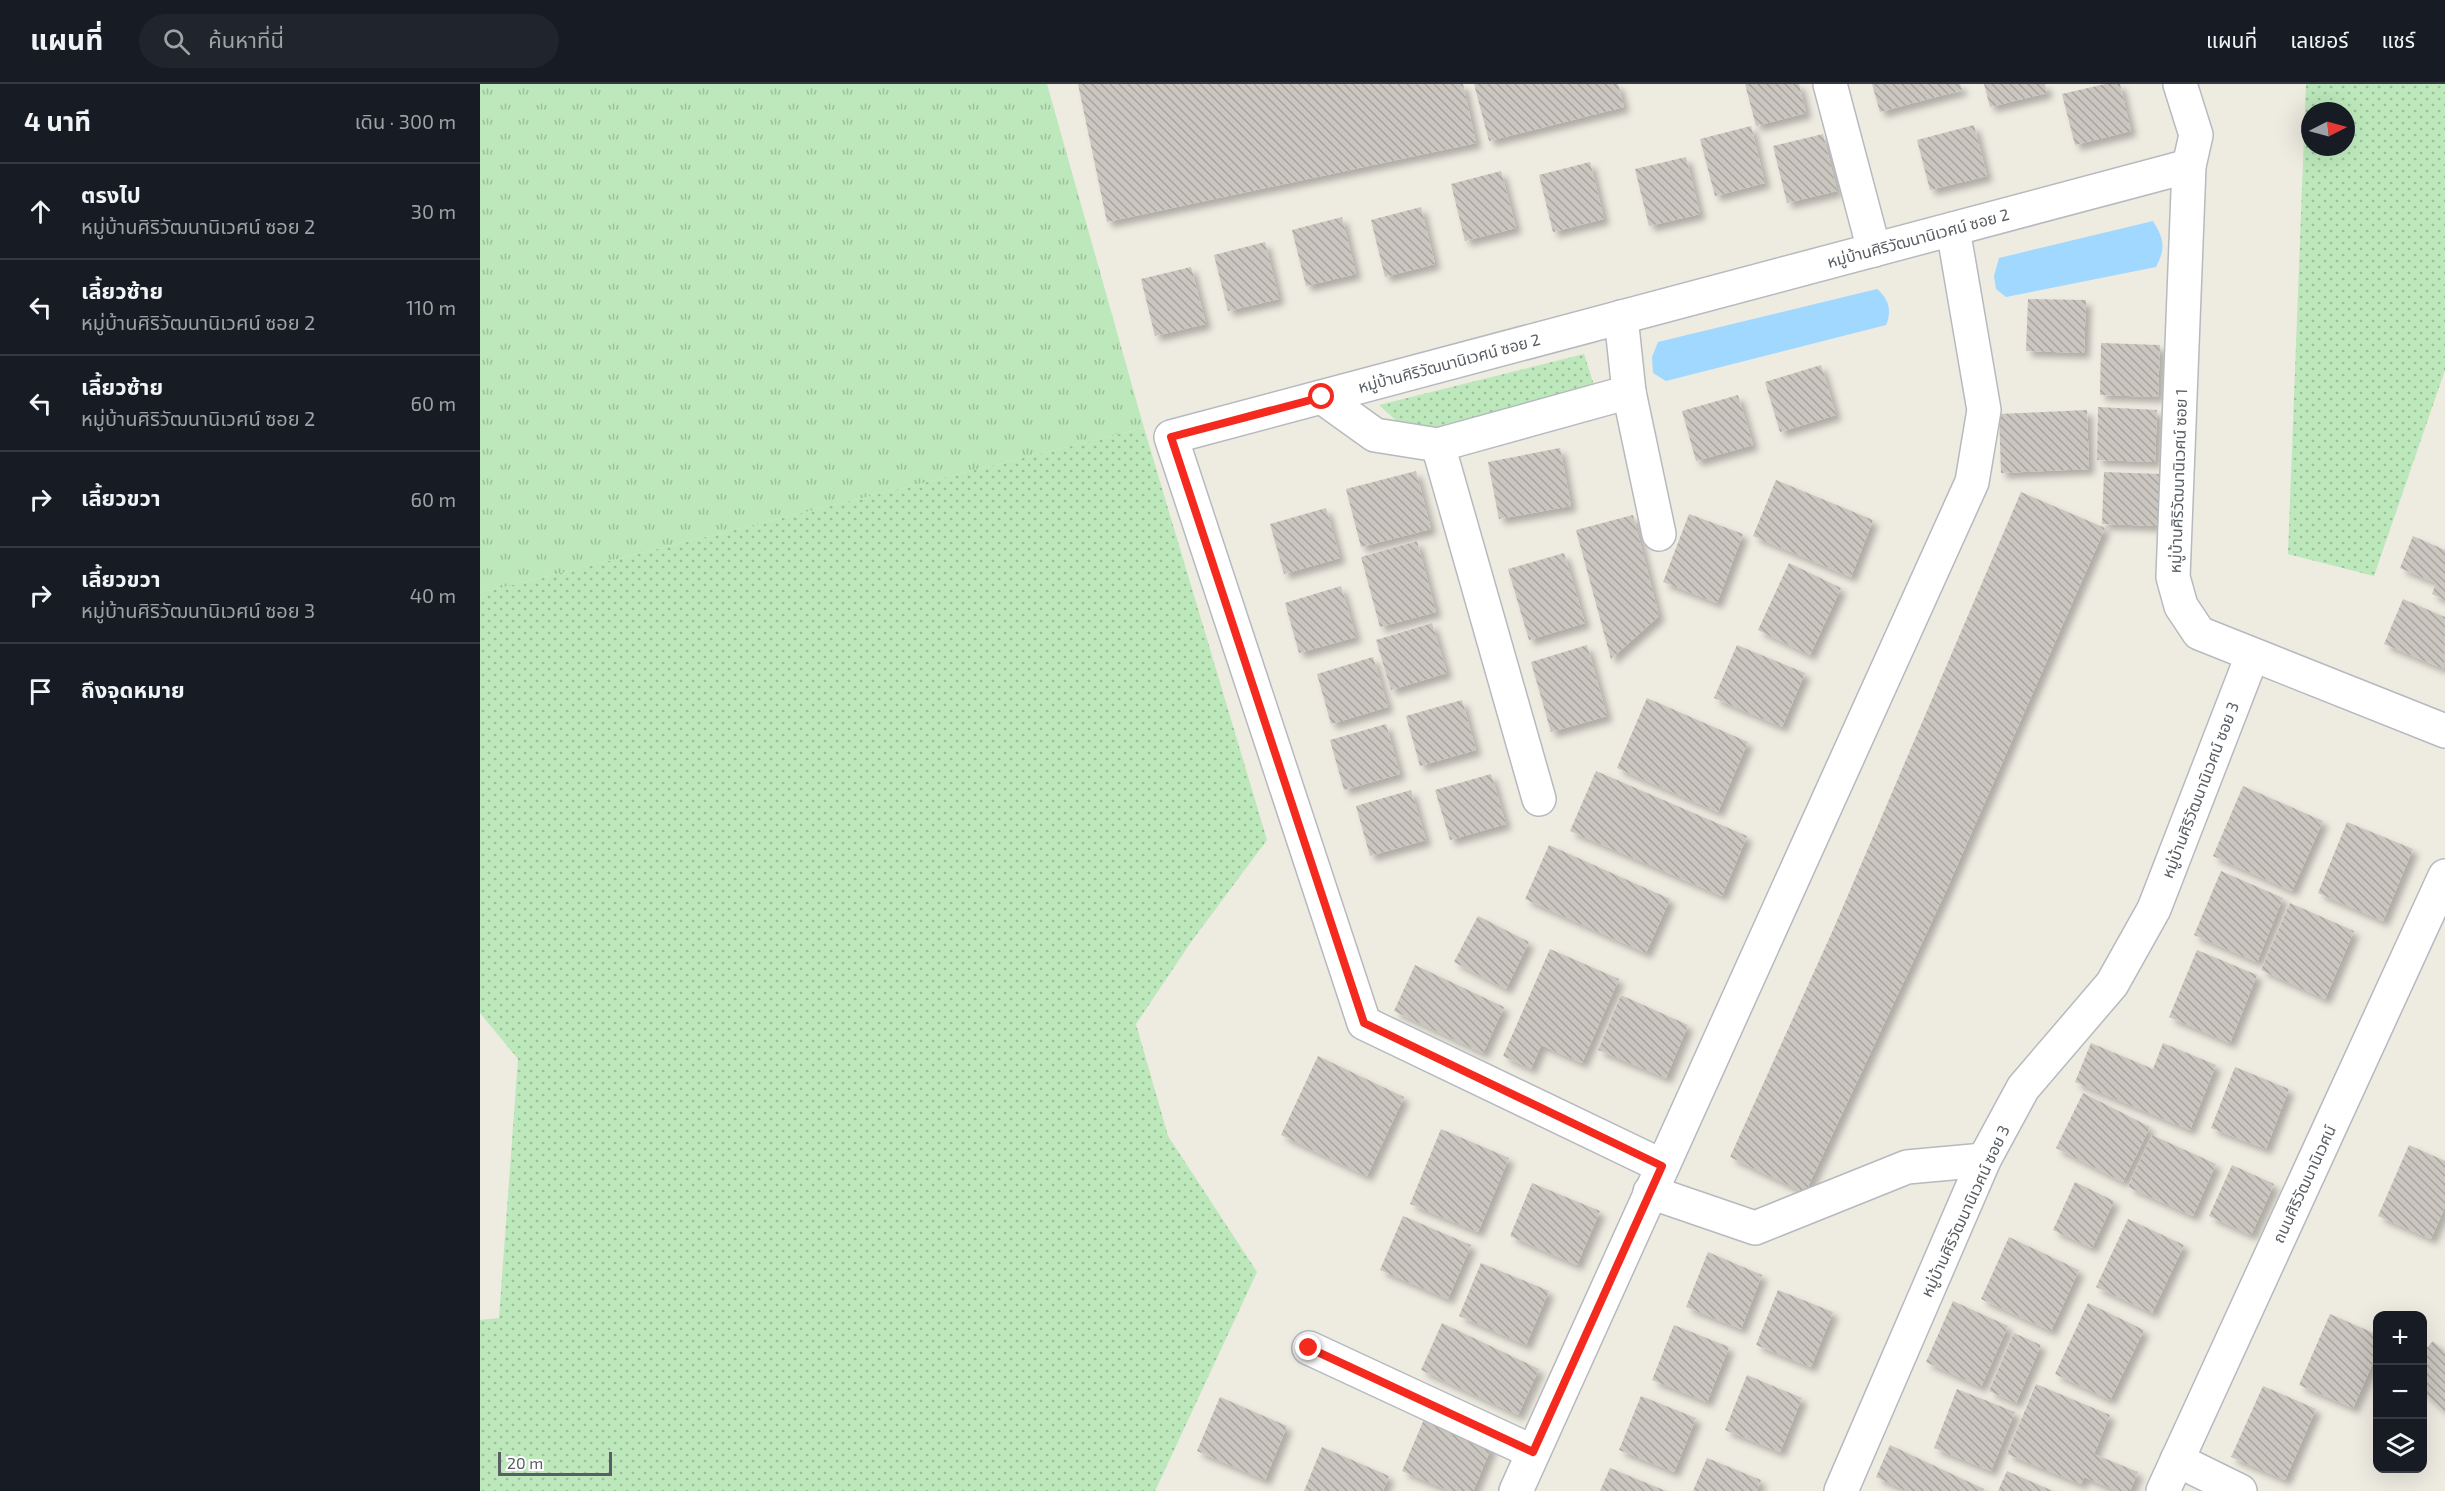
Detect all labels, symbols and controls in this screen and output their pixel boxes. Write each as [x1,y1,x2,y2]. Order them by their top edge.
search box [139,14,559,68]
text: แผนที่ [30,22,103,56]
icon: search [160,25,193,58]
text: ค้นหาที่นี่ [208,26,284,52]
text: แผนที่ [2206,27,2257,52]
text: เลเยอร์ [2290,27,2349,52]
text: แชร์ [2382,27,2415,52]
north arrow [2301,102,2355,156]
text: 4 นาที [24,105,91,136]
text: เดิน · 300 m [355,109,456,133]
text: ตรงไป [81,181,141,207]
icon: ahead [24,195,57,228]
text: 30 m [411,199,456,223]
street label: หมู่บ้านศิริวัฒนานิเวศน์ ซอย 2 [1825,204,2011,272]
text: หมู่บ้านศิริวัฒนานิเวศน์ ซอย 2 [81,214,315,238]
text: เลี้ยวซ้าย [81,277,163,303]
icon: left [24,291,57,324]
text: 110 m [406,295,456,319]
text: หมู่บ้านศิริวัฒนานิเวศน์ ซอย 2 [81,310,315,334]
street label: หมู่บ้านศิริวัฒนานิเวศน์ ซอย 2 [1356,329,1542,397]
text: เลี้ยวซ้าย [81,373,163,399]
route start [1308,383,1334,409]
icon: left [24,387,57,420]
street label: หมู่บ้านศิริวัฒนานิเวศน์ ซอย 1 [2165,388,2191,574]
text: 60 m [411,391,456,415]
text: หมู่บ้านศิริวัฒนานิเวศน์ ซอย 2 [81,406,315,430]
icon: right [24,483,57,516]
text: เลี้ยวขวา [81,484,161,510]
text: 60 m [411,487,456,511]
text: เลี้ยวขวา [81,565,161,591]
icon: right [24,579,57,612]
text: 40 m [410,583,456,607]
text: หมู่บ้านศิริวัฒนานิเวศน์ ซอย 3 [81,598,315,622]
icon: arrive [24,675,57,708]
text: ถึงจุดหมาย [81,676,185,702]
street label: หมู่บ้านศิริวัฒนานิเวศน์ ซอย 3 [2157,699,2243,881]
street label: หมู่บ้านศิริวัฒนานิเวศน์ ซอย 3 [1916,1122,2014,1300]
street label: ถนนศิริวัฒนานิเวศน์ [2268,1122,2339,1246]
map controls [2373,1311,2427,1473]
button: + [2373,1311,2427,1365]
route end [1295,1334,1321,1360]
button: − [2373,1365,2427,1419]
button: layers [2373,1419,2427,1473]
scale bar [498,1449,612,1476]
text: 20 m [507,1453,543,1472]

